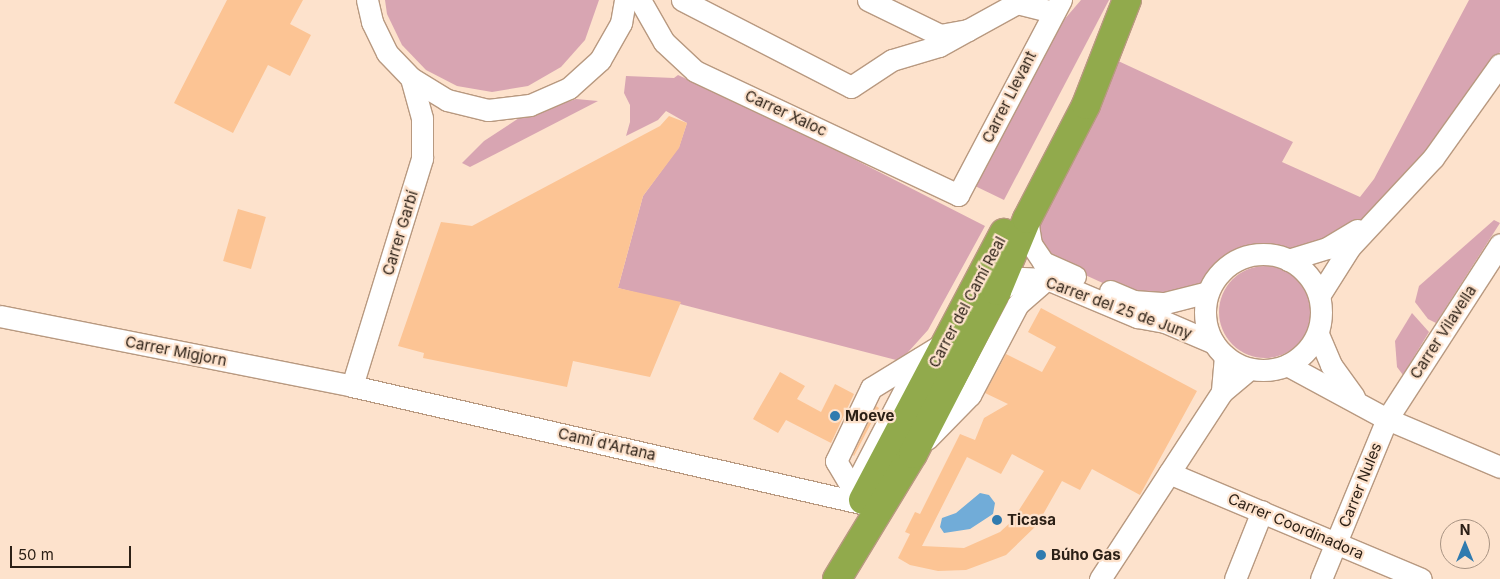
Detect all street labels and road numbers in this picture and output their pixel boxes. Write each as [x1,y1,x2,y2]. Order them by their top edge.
street label: Carrer Llevant [978,48,1040,146]
street label: Carrer Xaloc [742,86,830,140]
street label: Carrer Garbí [379,188,421,278]
street label: Carrer del Camí Real [925,233,1009,371]
street label: Carrer del 25 de Juny [1043,273,1195,343]
street label: Carrer Vilavella [1406,282,1480,382]
street label: Carrer Migjorn [124,332,228,370]
street label: Camí d'Artana [556,424,658,464]
street label: Carrer Nules [1335,440,1385,530]
street label: Carrer Coordinadora [1225,489,1367,563]

